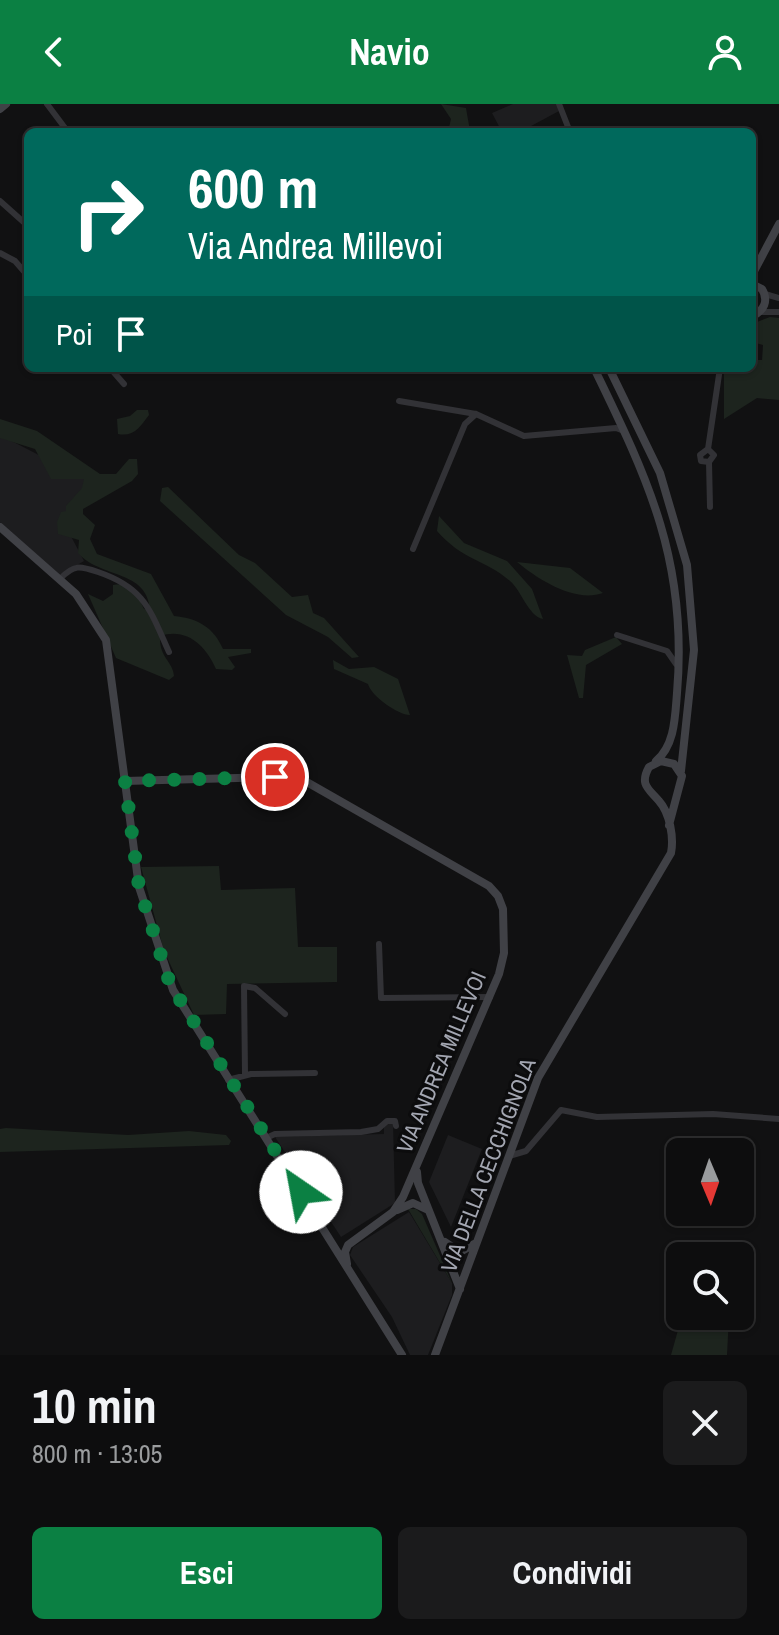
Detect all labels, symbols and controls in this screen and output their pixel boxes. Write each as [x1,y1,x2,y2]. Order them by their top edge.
text: Navio [349,28,430,76]
icon: back [32,30,76,74]
icon: person [703,30,747,74]
text: 600 m [188,150,318,225]
icon: right [56,160,160,264]
text: Via Andrea Millevoi [188,222,444,270]
icon: arrive [109,312,153,356]
text: Poi [56,314,93,354]
pin [241,743,309,811]
icon: arrive [253,755,297,799]
street label: VIA ANDREA MILLEVOI [389,967,493,1157]
street label: VIA DELLA CECCHIGNOLA [433,1053,543,1276]
north arrow [666,1138,754,1226]
map controls [666,1138,754,1330]
position arrow [259,1150,343,1234]
button: search [666,1242,754,1330]
text: 10 min [32,1373,157,1438]
button: close [663,1381,747,1465]
text: 800 m · 13:05 [32,1436,162,1471]
button: Esci [32,1527,382,1619]
button: Condividi [398,1527,747,1619]

